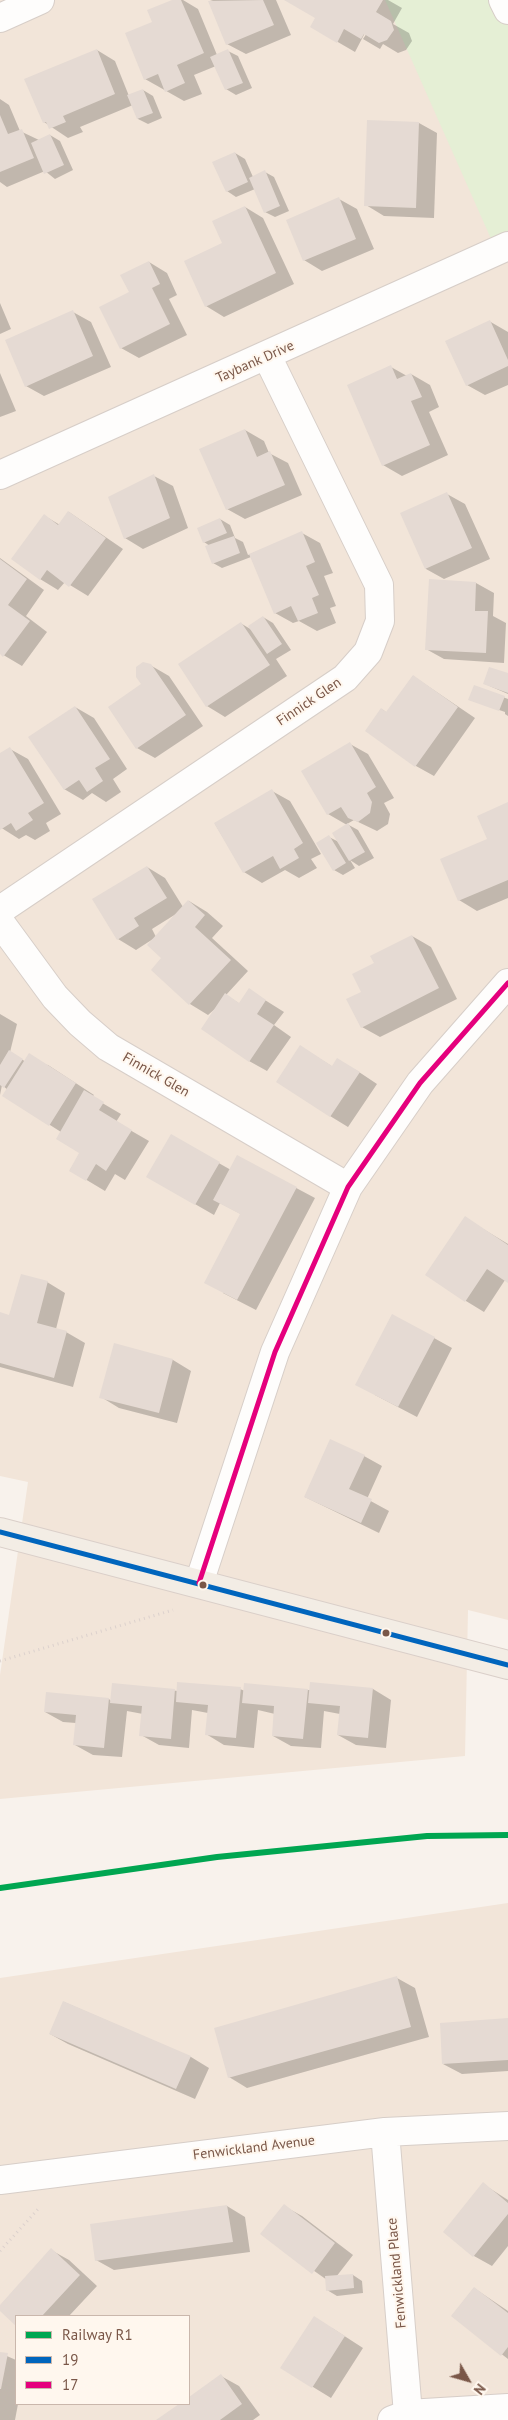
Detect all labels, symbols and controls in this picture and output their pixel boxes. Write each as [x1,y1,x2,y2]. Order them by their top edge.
street label: Taybank Drive [213,337,297,387]
street label: Finnick Glen [274,674,344,730]
street label: Finnick Glen [120,1049,192,1101]
unlabelled marker [198,1580,208,1590]
unlabelled marker [381,1628,391,1638]
street label: Fenwickland Avenue [192,2132,316,2164]
street label: Fenwickland Place [384,2217,410,2329]
legend [15,2315,190,2405]
text: Railway R1 [62,2325,133,2344]
text: 19 [62,2350,78,2369]
north arrow [443,2355,493,2405]
text: 17 [62,2375,78,2394]
text: N [470,2380,490,2398]

